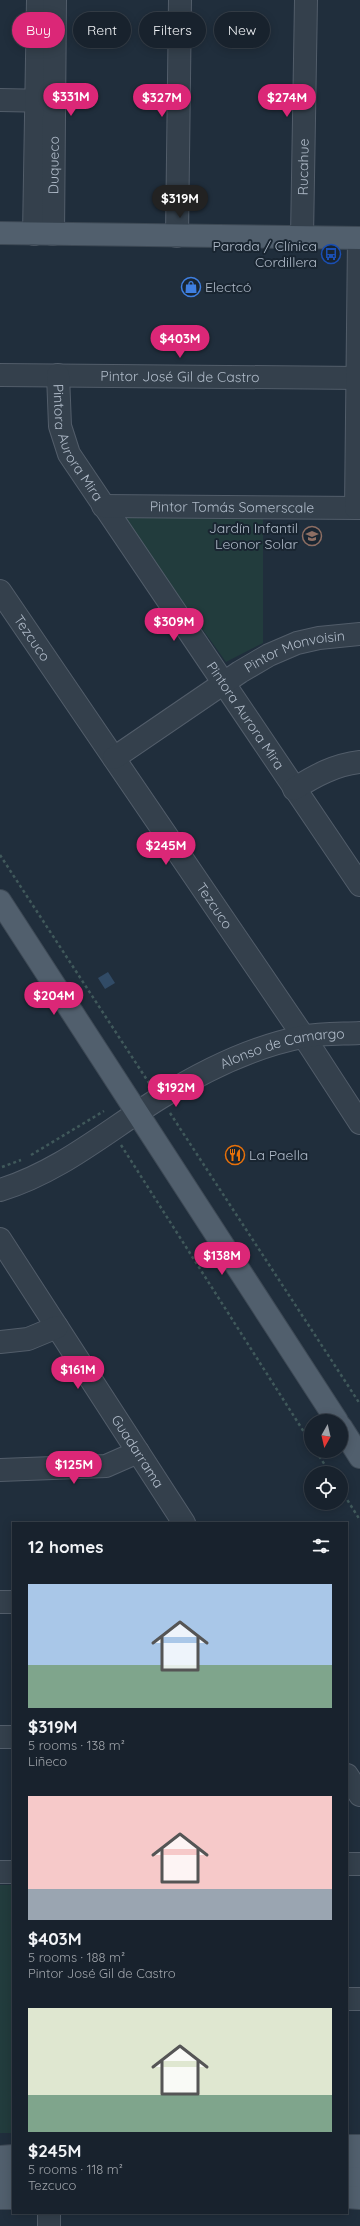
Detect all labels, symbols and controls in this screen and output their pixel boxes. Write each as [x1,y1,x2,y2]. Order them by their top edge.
chip: Buy [12,12,65,48]
chip: Rent [73,12,131,48]
chip: Filters [139,12,206,48]
chip: New [214,12,270,48]
pin: $331M [43,83,99,117]
pin: $327M [134,84,190,118]
pin: $274M [259,84,315,118]
text: $331M [52,88,90,104]
text: $327M [142,89,182,105]
text: $274M [267,89,307,105]
street label: Duqueco [44,136,63,194]
street label: Rucahue [294,138,313,196]
pin: $319M [152,185,208,219]
text: $319M [161,190,199,206]
place label: Parada / Clínica Cordillera [212,237,317,271]
bus stop icon: Parada / Clínica Cordillera [320,243,342,265]
shop icon: Electcó [180,276,202,298]
place label: Electcó [205,278,252,296]
pin: $403M [152,325,208,359]
text: $403M [159,330,201,346]
street label: Pintor José Gil de Castro [100,367,260,386]
street label: Pintora Aurora Mira [49,383,107,504]
street label: Pintor Tomás Somerscale [150,497,314,517]
place label: Jardín Infantil Leonor Solar [209,519,299,553]
school or university icon: Jardín Infantil Leonor Solar [301,525,323,547]
pin: $309M [146,608,202,642]
street label: Tezcuco [10,611,54,665]
text: $309M [154,613,194,629]
street label: Pintor Monvoisin [241,627,346,677]
street label: Pintora Aurora Mira [203,658,288,773]
pin: $245M [138,832,194,866]
text: $245M [146,837,186,853]
street label: Tezcuco [192,879,237,933]
pin: $204M [26,982,82,1016]
text: $204M [33,987,75,1003]
street label: Alonso de Camargo [217,1025,345,1073]
pin: $192M [148,1074,204,1108]
text: $192M [157,1079,195,1095]
restaurant icon: La Paella [224,1144,246,1166]
place label: La Paella [249,1146,308,1164]
pin: $138M [194,1242,250,1276]
text: $138M [203,1247,241,1263]
pin: $161M [50,1356,106,1390]
text: $161M [60,1361,96,1377]
street label: Guadarrama [107,1411,168,1491]
north arrow [304,1414,348,1458]
map controls [304,1414,348,1510]
pin: $125M [46,1451,102,1485]
text: $125M [55,1456,93,1472]
button: locate [304,1466,348,1510]
icon: filters [310,1535,332,1557]
text: 12 homes [28,1536,104,1557]
icon: home [144,1610,216,1682]
text: $319M [28,1716,77,1737]
text: 5 rooms · 138 m² [28,1737,125,1753]
text: Liñeco [28,1753,67,1769]
icon: home [144,1822,216,1894]
text: $403M [28,1928,82,1949]
text: 5 rooms · 188 m² [28,1949,125,1965]
text: Pintor José Gil de Castro [28,1965,176,1981]
icon: home [144,2034,216,2106]
text: $245M [28,2140,82,2161]
text: 5 rooms · 118 m² [28,2161,123,2177]
text: Tezcuco [28,2177,76,2193]

